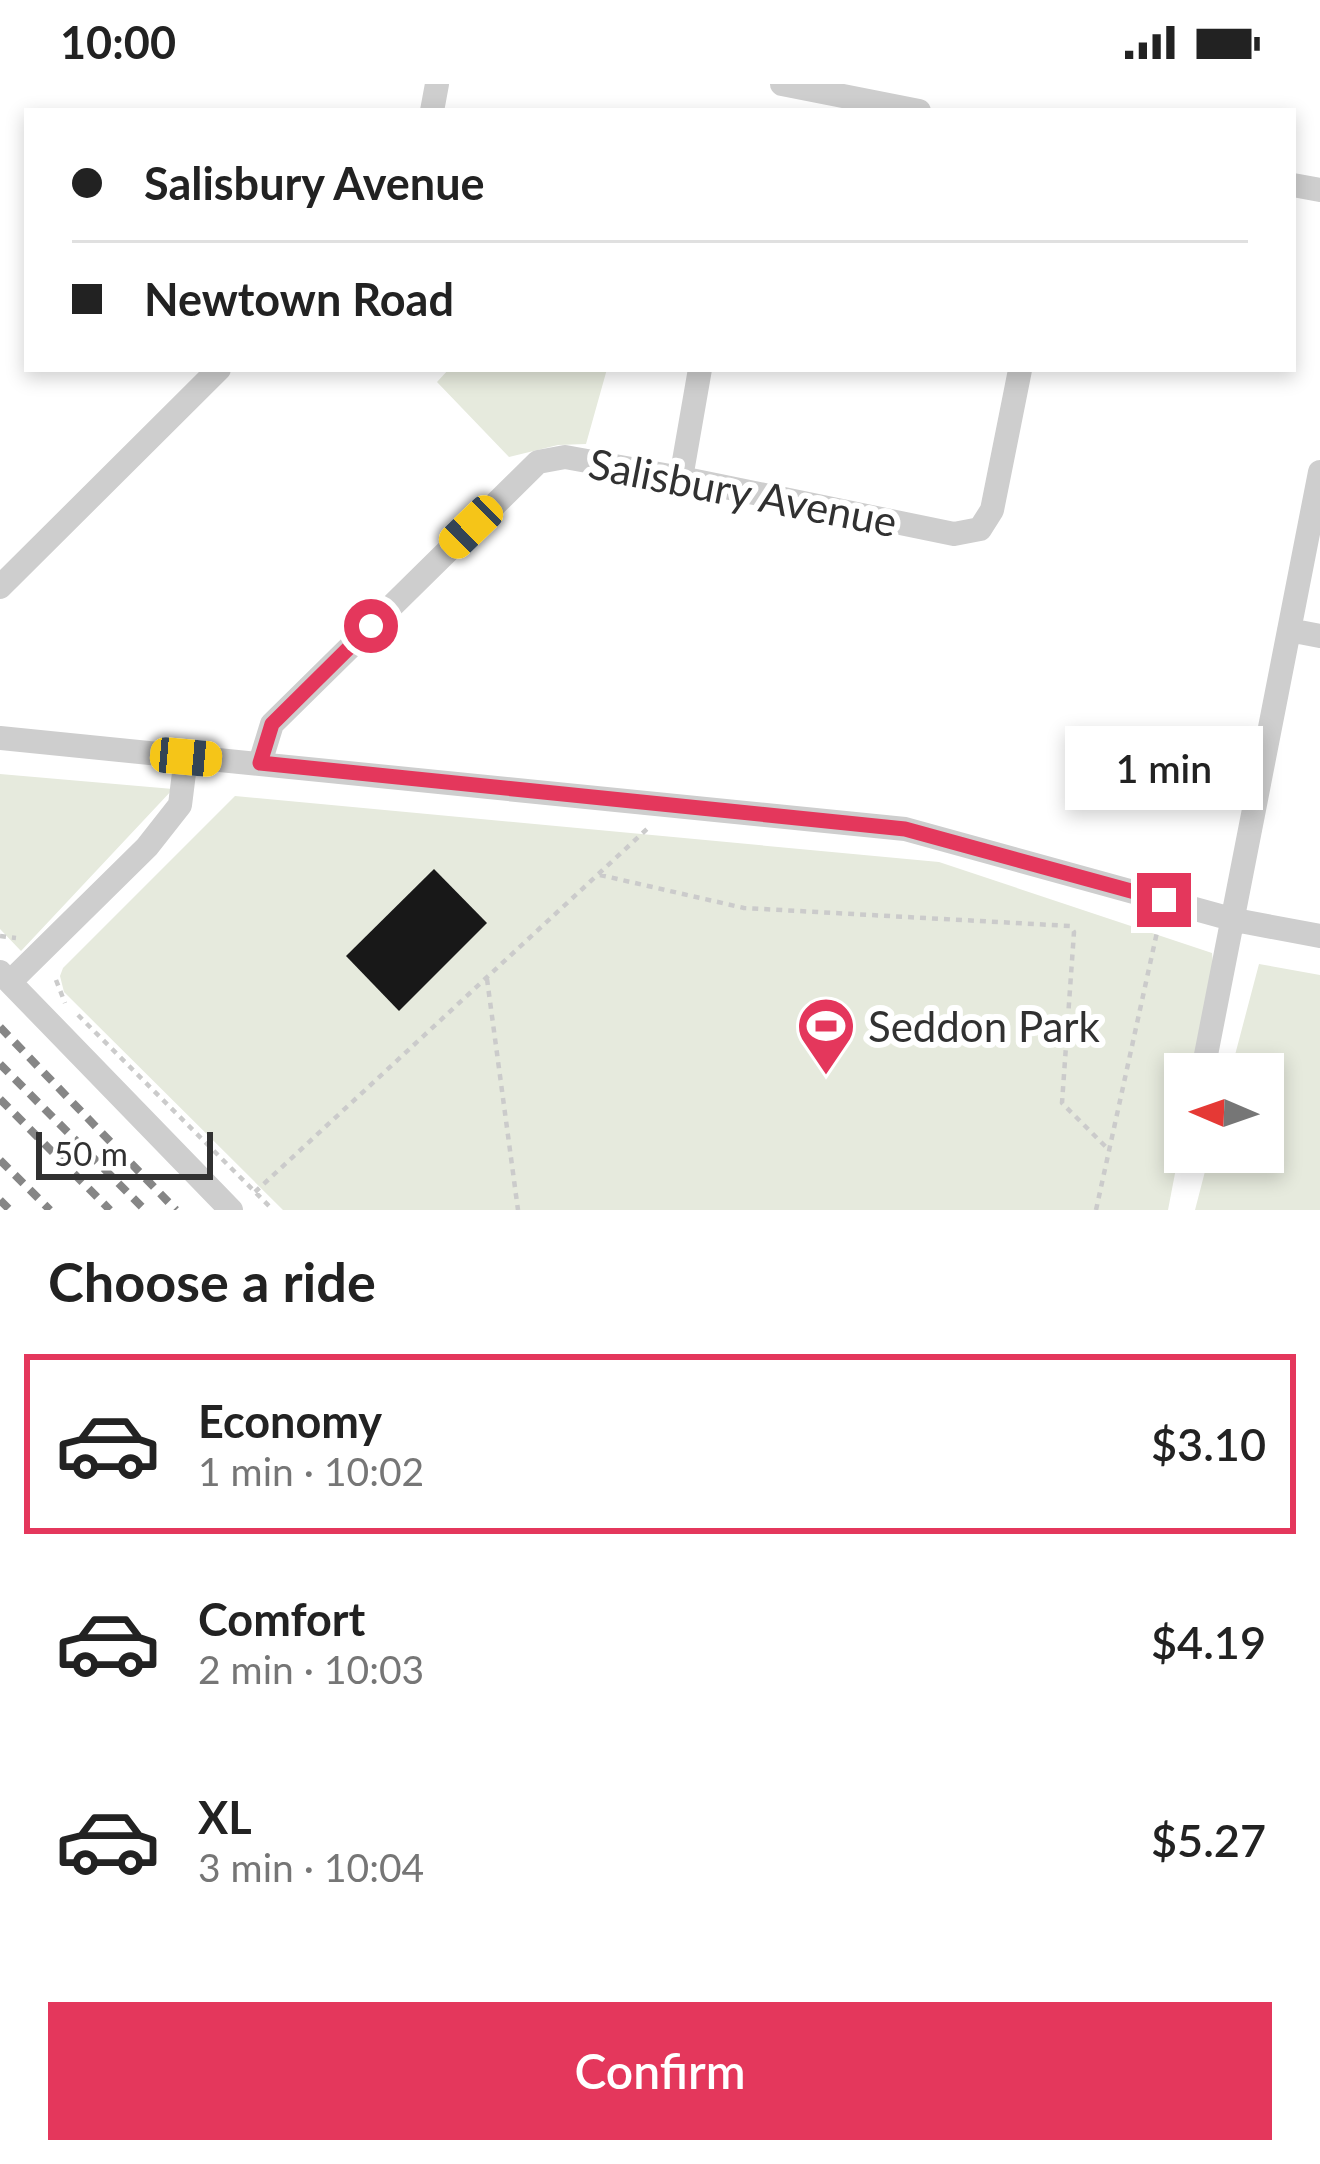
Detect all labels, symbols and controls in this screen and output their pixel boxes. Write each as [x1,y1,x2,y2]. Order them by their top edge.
text: 10:00 [60,15,176,69]
text: Salisbury Avenue [144,156,485,210]
text: Newtown Road [144,272,454,326]
street label: Salisbury Avenue [585,438,901,546]
car [433,489,509,565]
route start [344,599,398,653]
callout: 1 min [1065,726,1263,810]
car [149,736,223,778]
text: 1 min [1116,745,1212,791]
route end [1137,873,1191,927]
sports icon: Seddon Park [795,995,857,1077]
place label: Seddon Park [868,1001,1101,1051]
north arrow [1164,1053,1284,1173]
map controls [1164,1053,1284,1173]
scale bar [36,1126,213,1179]
text: 50 m [54,1133,128,1173]
text: Choose a ride [48,1249,376,1314]
icon: car [54,1390,162,1498]
text: Economy [198,1394,382,1448]
text: $3.10 [1151,1417,1266,1471]
text: 1 min · 10:02 [198,1448,424,1494]
icon: car [54,1588,162,1696]
text: Comfort [198,1592,365,1646]
text: $4.19 [1151,1615,1266,1669]
text: 2 min · 10:03 [198,1646,424,1692]
icon: car [54,1786,162,1894]
text: XL [198,1790,252,1844]
text: $5.27 [1151,1813,1266,1867]
text: 3 min · 10:04 [198,1844,424,1890]
button: Confirm [48,2002,1272,2140]

